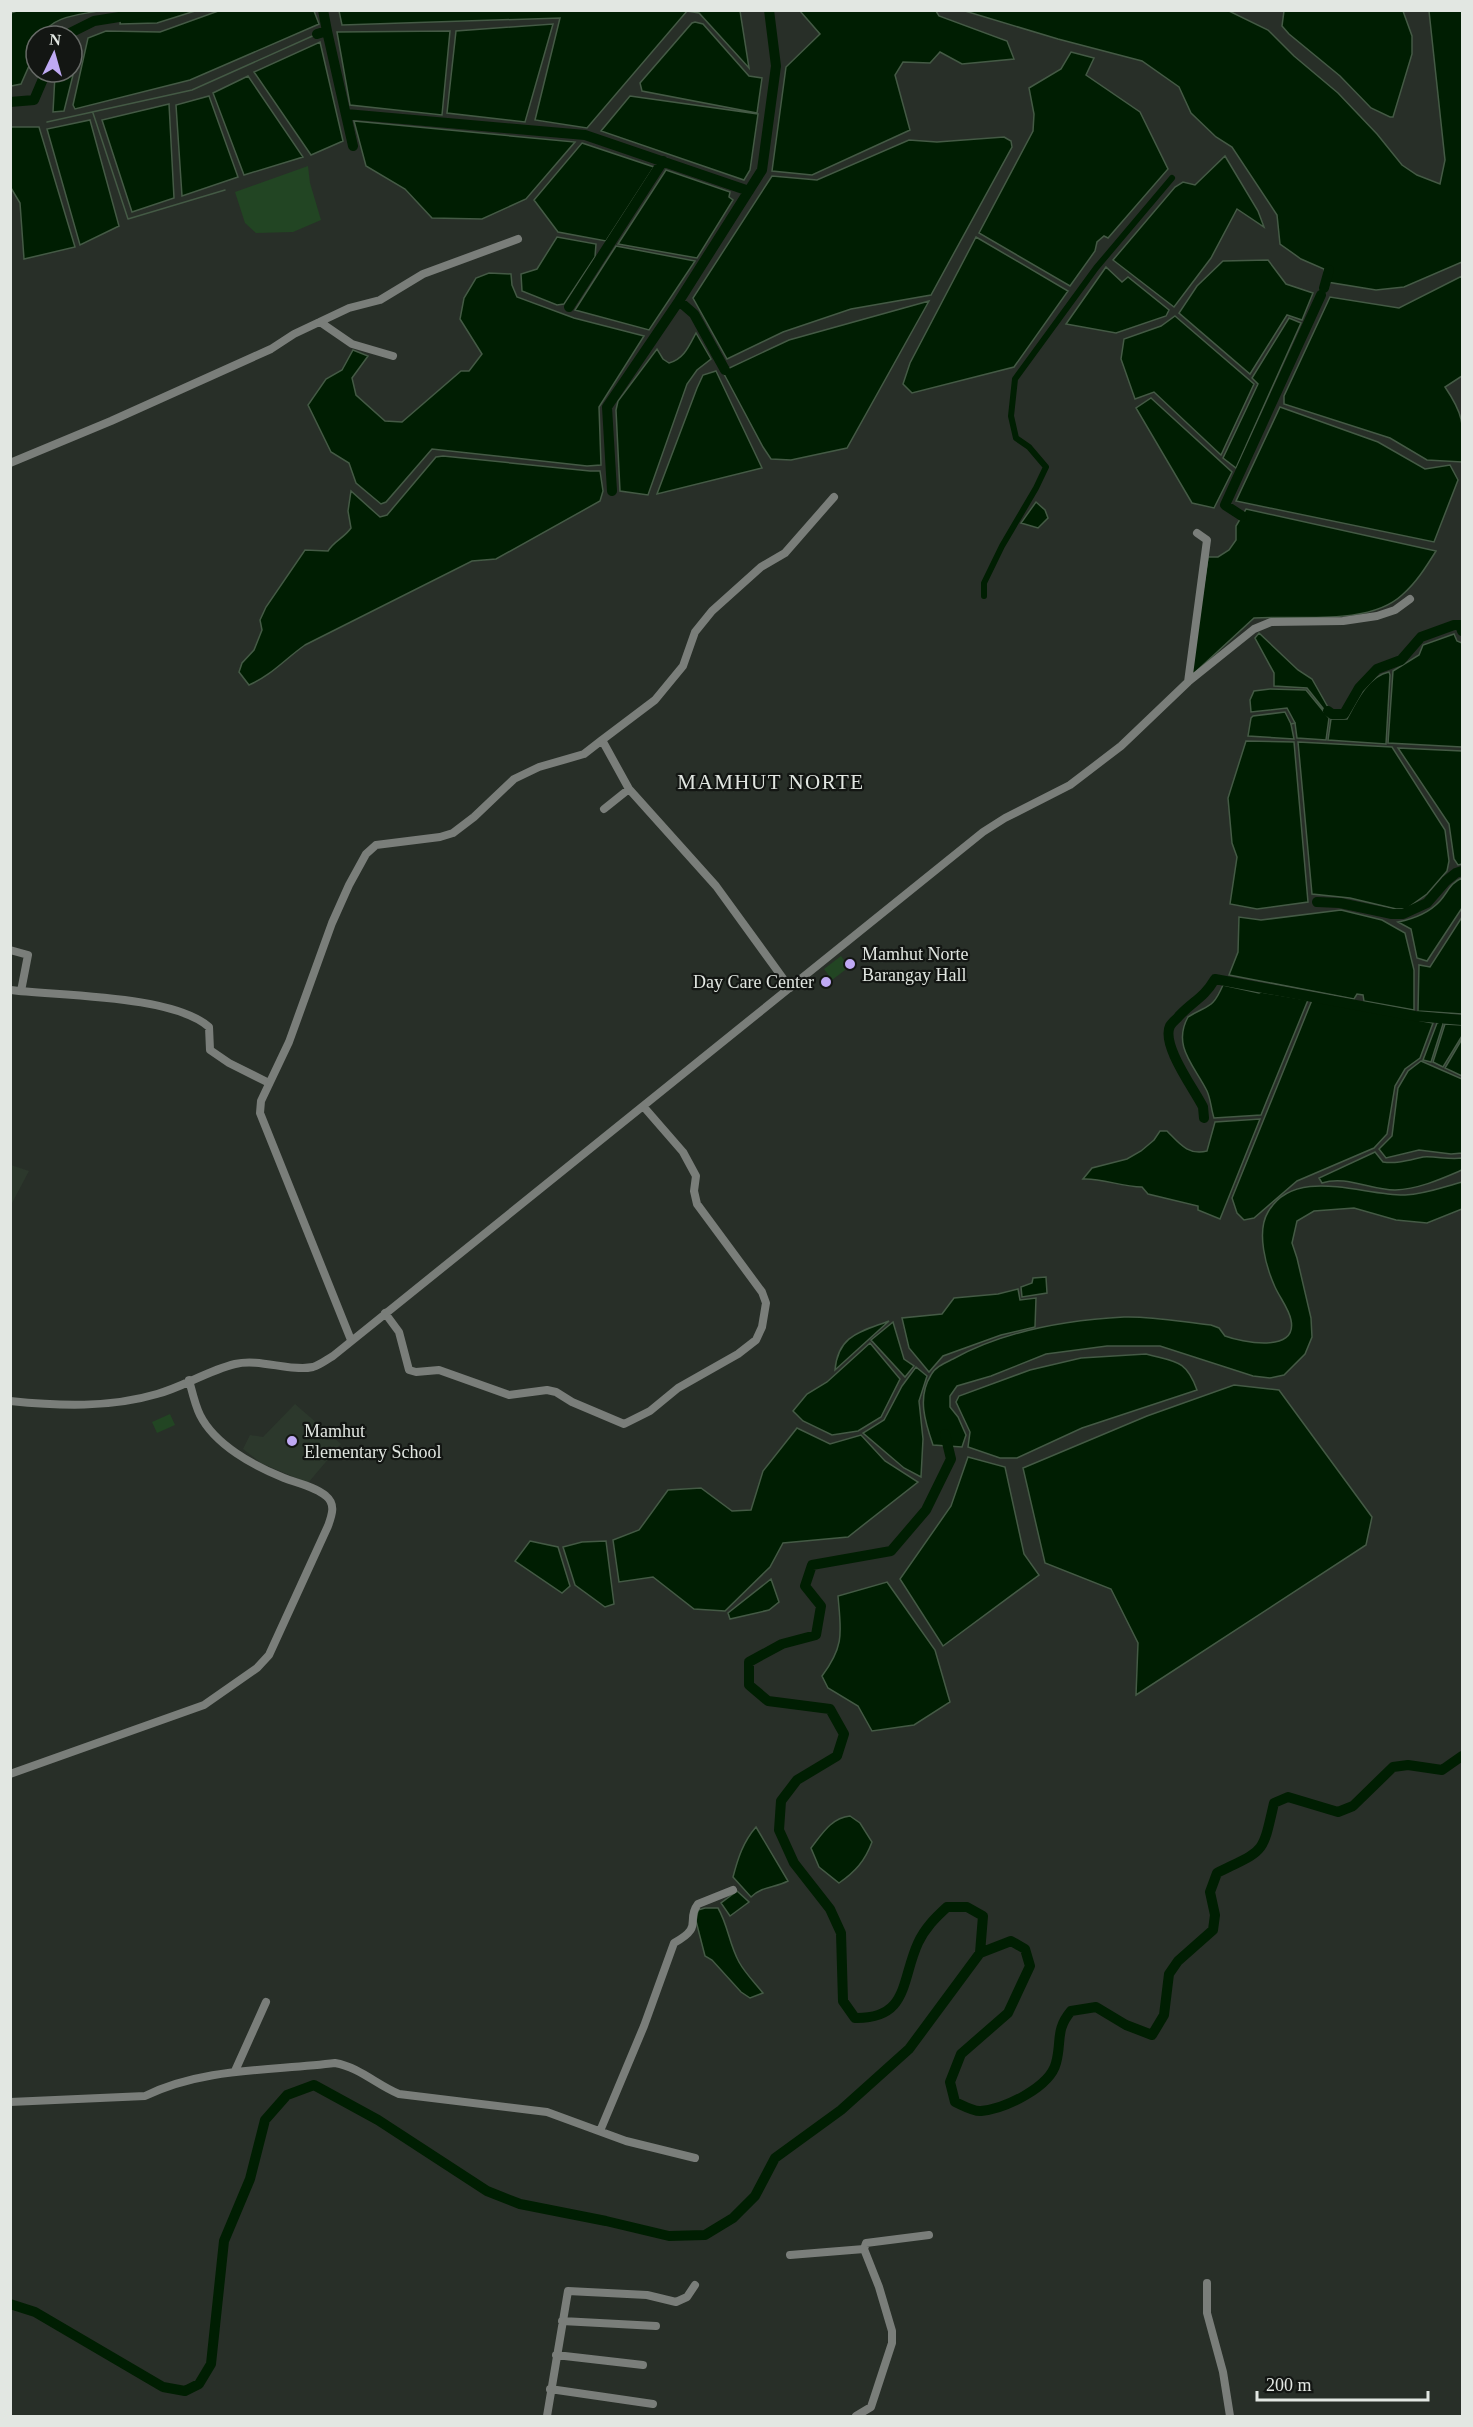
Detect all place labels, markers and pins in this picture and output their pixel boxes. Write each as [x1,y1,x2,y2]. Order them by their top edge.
place label: Mamhut Norte Barangay Hall [862,944,968,985]
marker: Mamhut Norte Barangay Hall [843,957,857,971]
place label: Day Care Center [693,972,814,992]
marker: Day Care Center [819,975,833,989]
place label: Mamhut Elementary School [304,1421,441,1462]
marker: Mamhut Elementary School [285,1434,299,1448]

